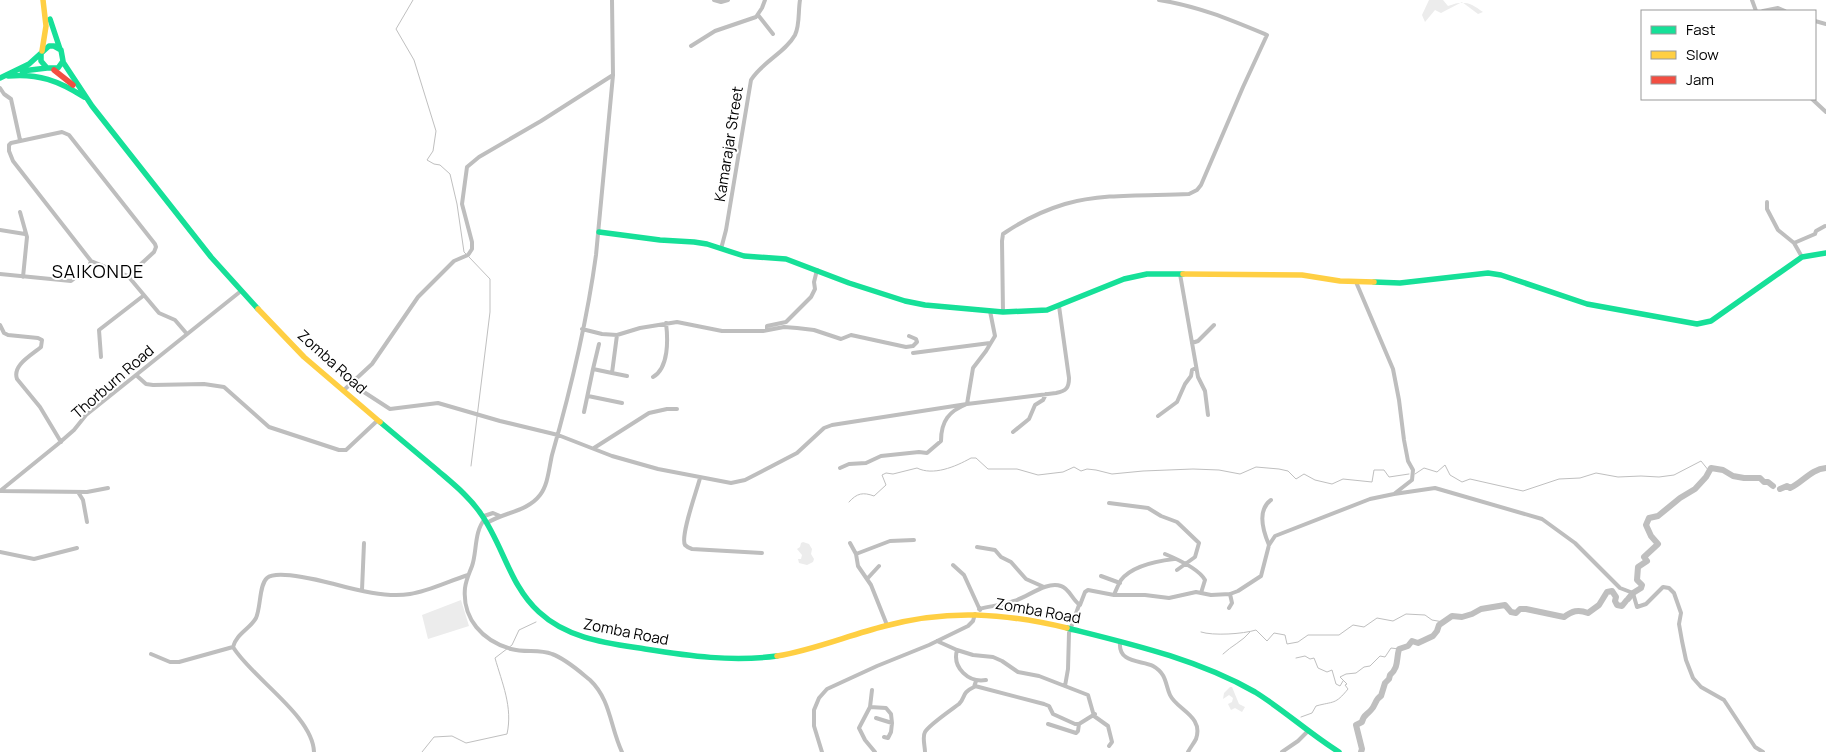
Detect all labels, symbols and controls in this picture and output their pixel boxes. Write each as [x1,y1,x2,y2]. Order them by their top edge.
legend [1641,10,1816,100]
text: Fast [1686,19,1715,40]
text: Slow [1686,44,1719,65]
text: Jam [1686,69,1714,90]
street label: Kamarajar Street [709,85,748,203]
district label: SAIKONDE [52,259,144,283]
street label: Zomba Road [293,325,372,398]
street label: Thorburn Road [67,340,158,423]
street label: Zomba Road [994,593,1083,628]
street label: Zomba Road [582,613,671,650]

